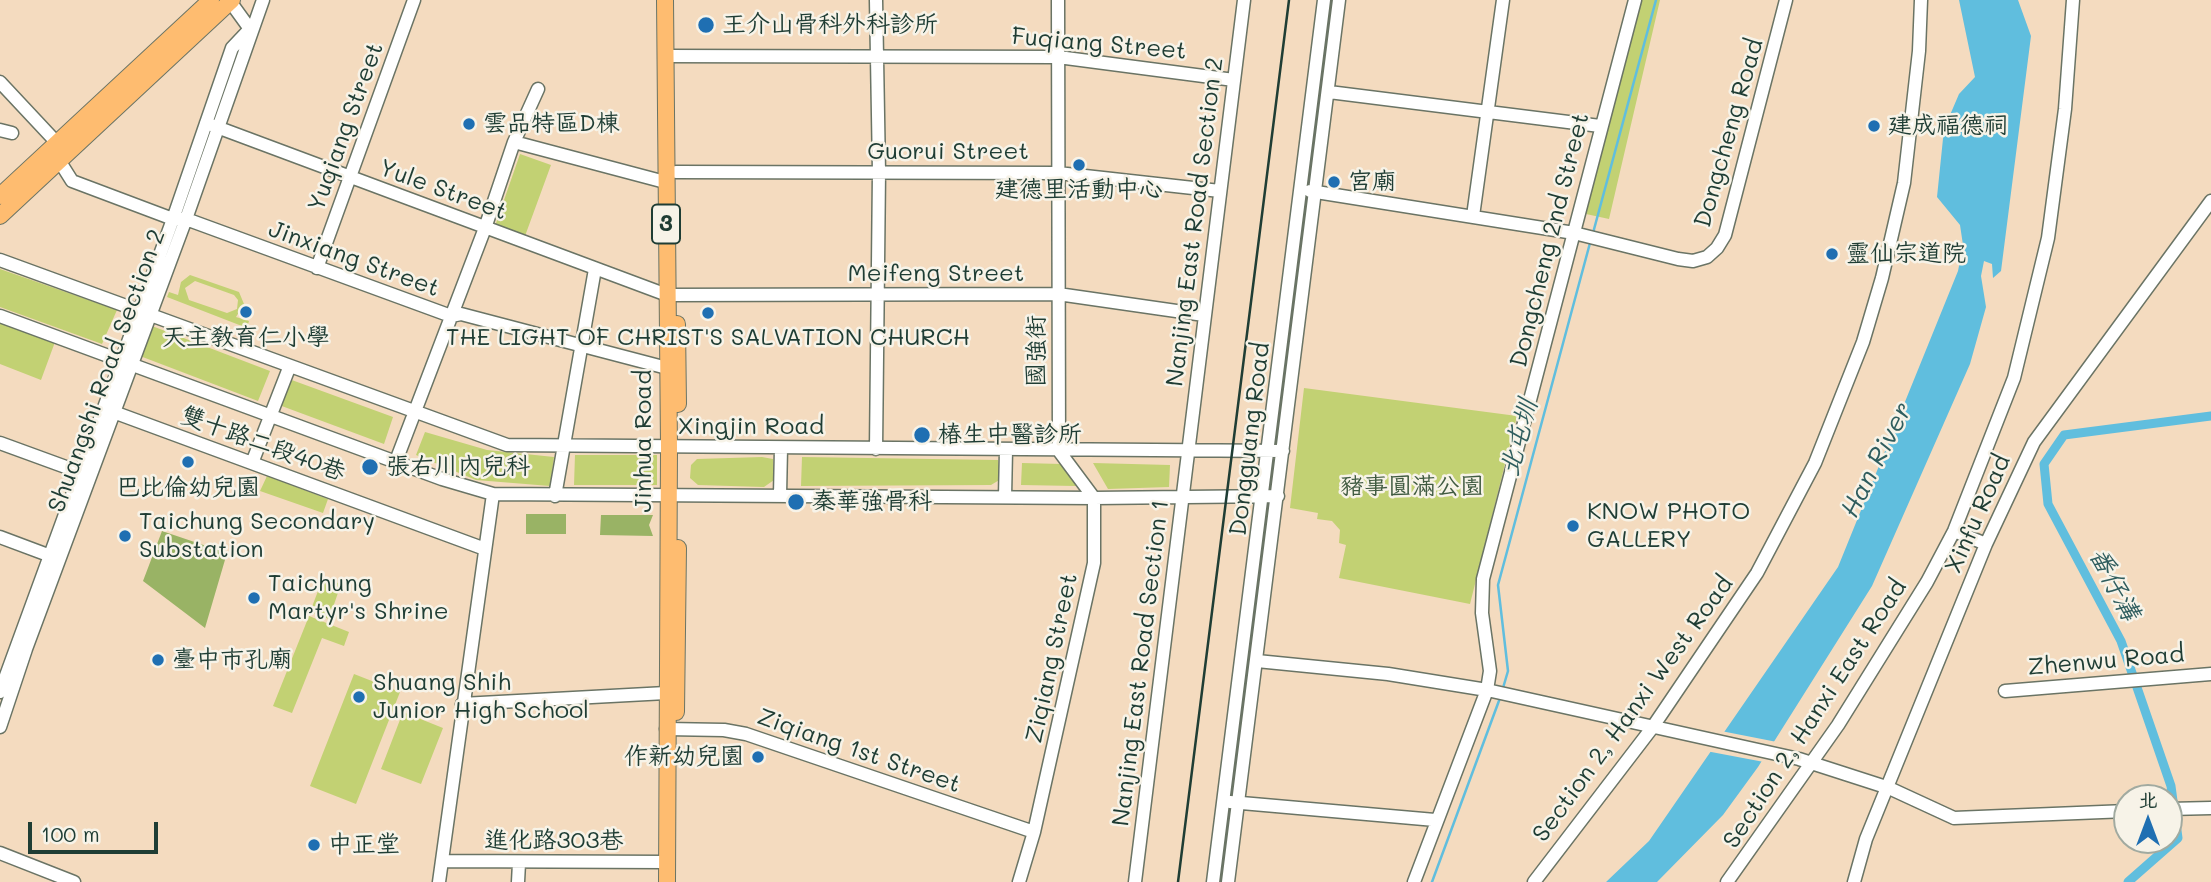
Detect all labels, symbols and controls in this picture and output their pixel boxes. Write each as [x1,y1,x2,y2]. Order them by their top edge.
place label: 王介山骨科外科診所 [722,11,938,39]
marker: 王介山骨科外科診所 [696,15,716,35]
street label: Fuqiang Street [1010,22,1188,66]
street label: Dongcheng Road [1688,35,1770,231]
street label: Yuqiang Street [302,39,390,215]
street label: Nanjing East Road Section 2 [1161,56,1229,388]
place label: 雲品特區D棟 [483,110,619,138]
street label: Dongcheng 2nd Street [1504,110,1596,370]
place label: 建成福德祠 [1888,112,2008,140]
marker: 雲品特區D棟 [461,116,477,132]
marker: 建成福德祠 [1866,118,1882,134]
street label: Guorui Street [867,138,1029,166]
street label: Yule Street [375,154,511,226]
marker: 建德里活動中心 [1071,157,1087,173]
place label: 宮廟 [1348,168,1396,196]
marker: 宮廟 [1326,174,1342,190]
place label: 建德里活動中心 [995,176,1163,204]
road number: 3 [652,204,680,244]
street label: Jinxiang Street [265,215,443,303]
street label: Shuangshi Road Section 2 [42,226,172,516]
place label: 靈仙宗道院 [1846,240,1966,268]
marker: 靈仙宗道院 [1824,246,1840,262]
street label: Meifeng Street [848,260,1024,288]
marker: 天主教育仁小學 [238,304,254,320]
marker: THE LIGHT OF CHRIST'S SALVATION CHURCH [700,305,716,321]
street label: 國強街 [1023,315,1051,387]
place label: 天主教育仁小學 [162,324,330,352]
place label: THE LIGHT OF CHRIST'S SALVATION CHURCH [446,324,970,352]
street label: Dongguang Road [1224,341,1276,537]
street label: Jinhua Road [630,370,658,512]
water label: 北屯圳 [1494,396,1544,480]
water label: Han River [1835,397,1919,523]
street label: 雙十路二段40巷 [177,401,349,487]
street label: Xingjin Road [678,413,824,441]
place label: 椿生中醫診所 [938,421,1082,449]
marker: 椿生中醫診所 [912,425,932,445]
street label: Xinfu Road [1939,450,2017,578]
place label: 張右川內兒科 [386,453,530,481]
marker: 巴比倫幼兒園 [180,454,196,470]
marker: 張右川內兒科 [360,457,380,477]
park label: 豬事圓滿公園 [1340,473,1484,501]
place label: 巴比倫幼兒園 [116,474,260,502]
place label: 秦華強骨科 [812,488,932,516]
marker: 秦華強骨科 [786,492,806,512]
street label: Nanjing East Road Section 1 [1107,498,1175,828]
place label: KNOW PHOTO GALLERY [1587,498,1750,554]
place label: Taichung Secondary Substation [139,508,375,564]
marker: KNOW PHOTO GALLERY [1565,518,1581,534]
marker: Taichung Secondary Substation [117,528,133,544]
water label: 番仔溝 [2082,542,2146,626]
place label: Taichung Martyr's Shrine [268,570,449,626]
street label: Section 2, Hanxi West Road [1527,570,1739,848]
street label: Ziqiang Street [1020,571,1084,745]
street label: Section 2, Hanxi East Road [1717,574,1913,854]
marker: Taichung Martyr's Shrine [246,590,262,606]
street label: Zhenwu Road [2027,640,2185,682]
place label: 臺中市孔廟 [172,646,292,674]
marker: 臺中市孔廟 [150,652,166,668]
place label: Shuang Shih Junior High School [373,669,589,725]
marker: Shuang Shih Junior High School [351,689,367,705]
street label: Ziqiang 1st Street [754,703,964,799]
place label: 作新幼兒園 [624,743,744,771]
marker: 作新幼兒園 [750,749,766,765]
north arrow [2113,784,2183,854]
text: 北 [2138,787,2158,812]
scale bar [32,808,161,852]
text: 100 m [41,820,100,847]
street label: 進化路303巷 [485,827,623,855]
place label: 中正堂 [328,831,400,859]
marker: 中正堂 [306,837,322,853]

